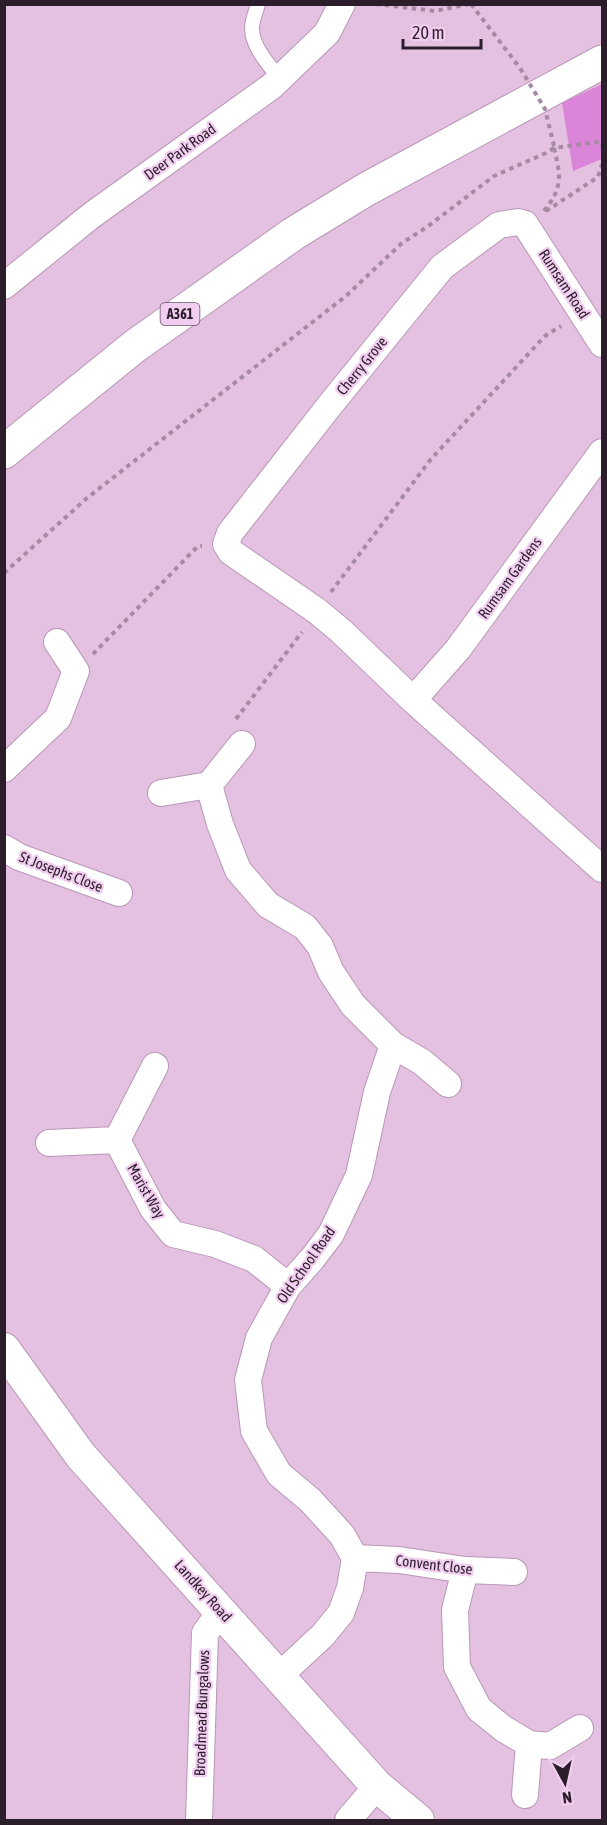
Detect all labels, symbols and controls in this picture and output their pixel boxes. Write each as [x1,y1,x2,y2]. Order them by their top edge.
scale bar [403,12,481,50]
text: 20 m [412,22,444,43]
street label: Deer Park Road [141,120,219,183]
street label: Rumsam Road [536,246,593,322]
road number: A361 [160,303,200,325]
street label: Cherry Grove [333,333,390,398]
street label: Rumsam Gardens [474,534,545,622]
street label: St Josephs Close [17,848,106,895]
street label: Marist Way [124,1160,169,1221]
street label: Old School Road [273,1223,338,1306]
street label: Convent Close [395,1551,474,1578]
street label: Landkey Road [171,1556,235,1625]
street label: Broadmead Bungalows [191,1650,212,1776]
north arrow [535,1753,595,1813]
text: N [561,1788,573,1807]

